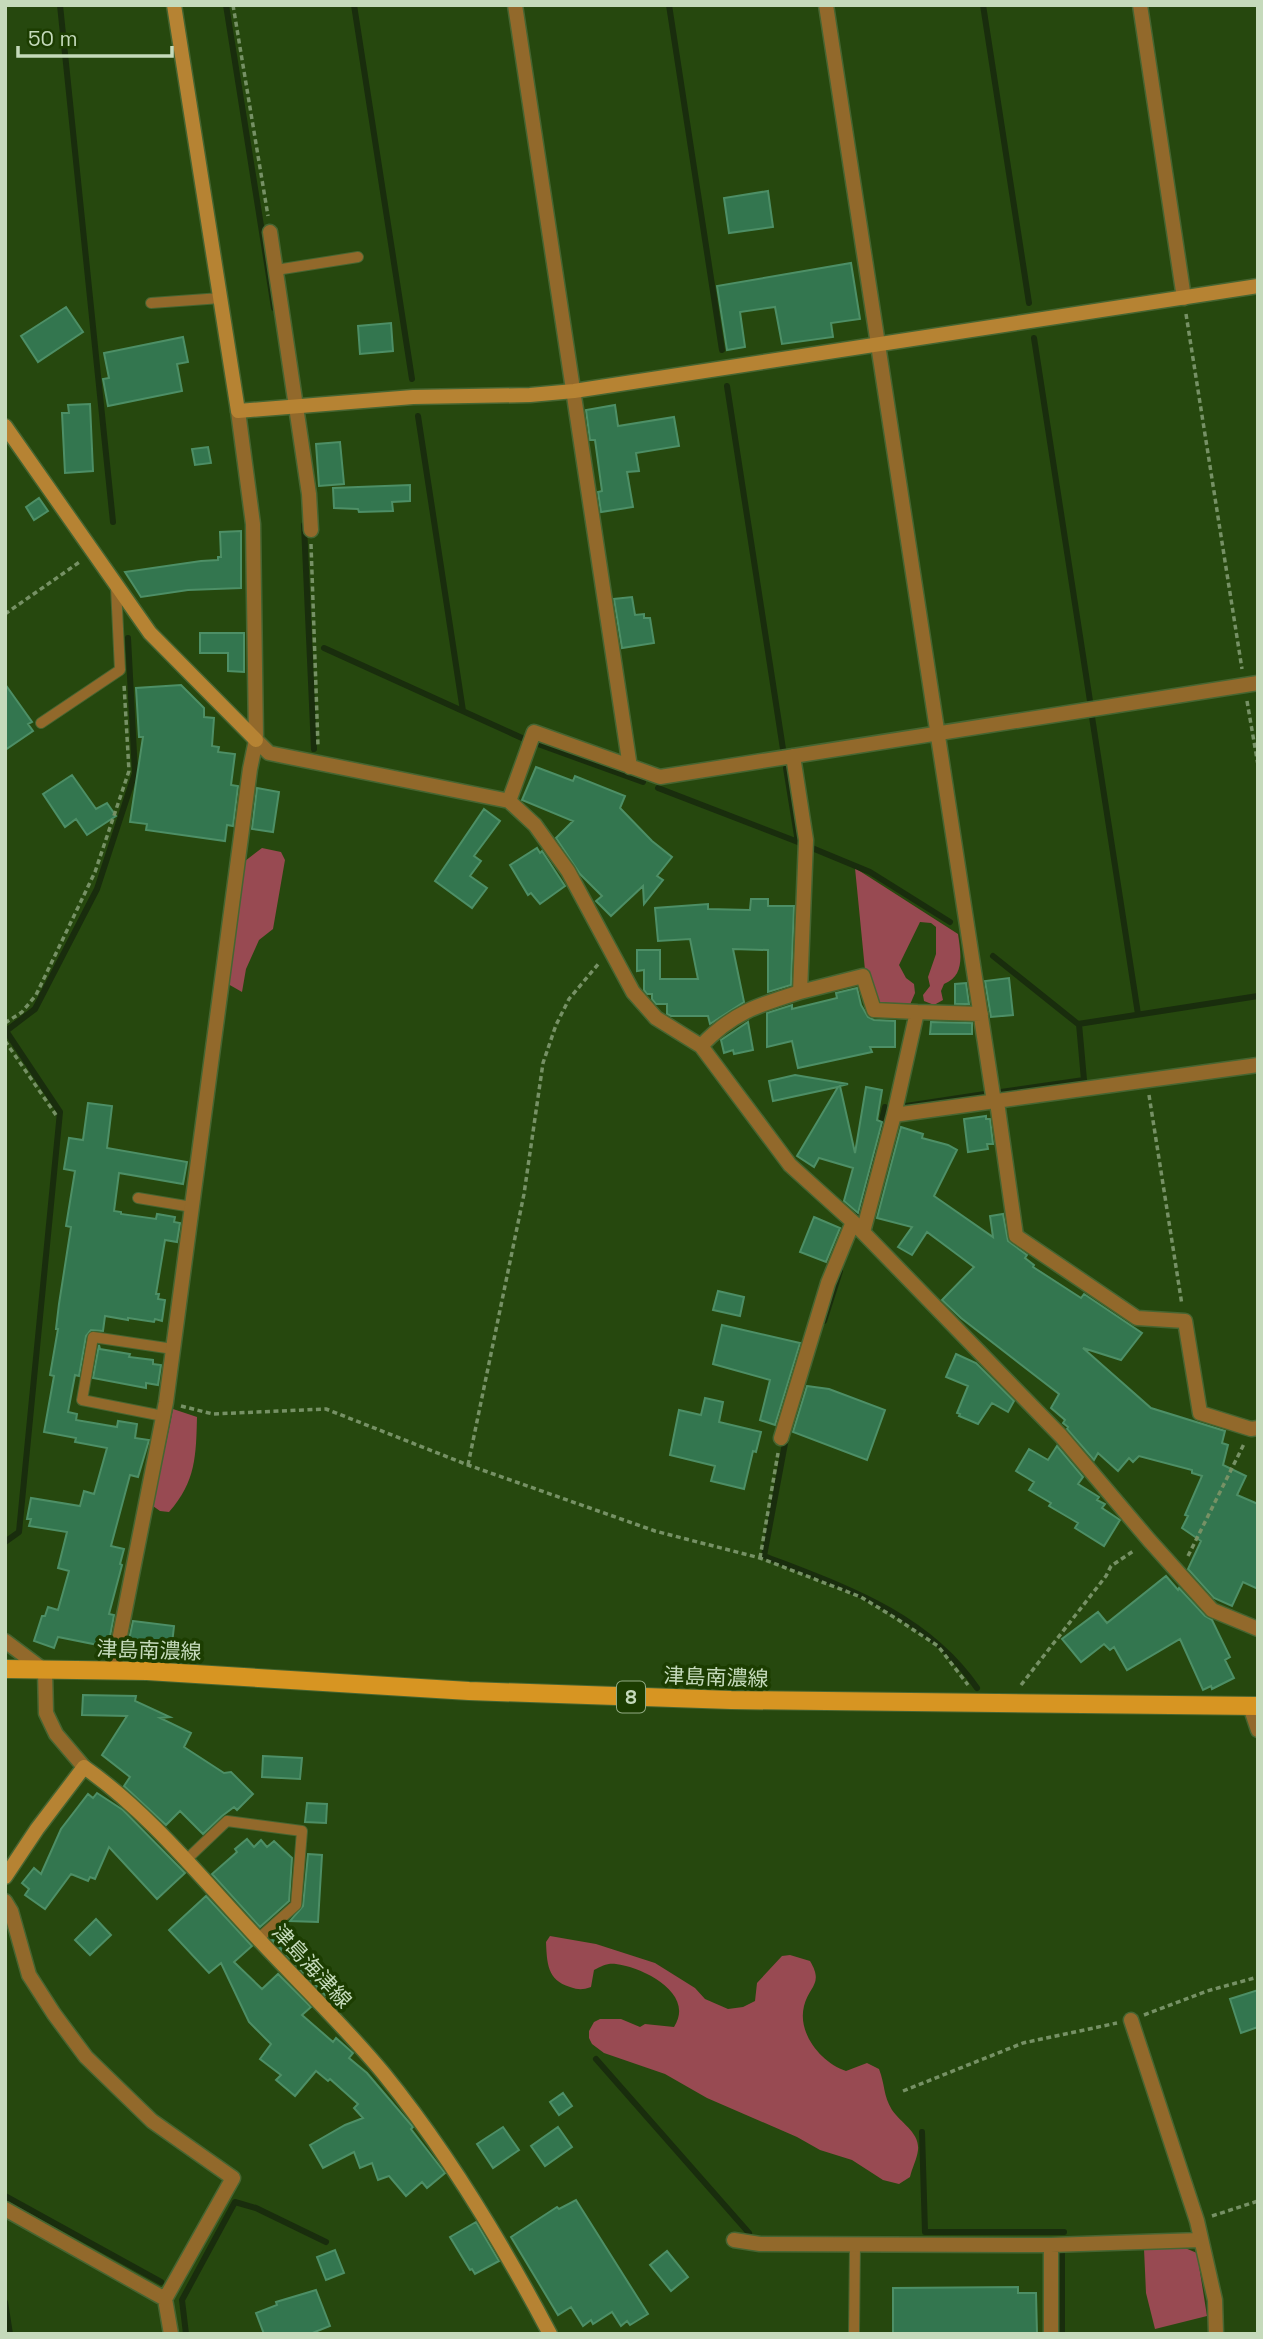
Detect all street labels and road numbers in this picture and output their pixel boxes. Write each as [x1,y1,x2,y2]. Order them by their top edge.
street label: 津島南濃線 [96,1635,202,1665]
street label: 津島南濃線 [663,1662,769,1692]
road number: 8 [617,1681,645,1712]
street label: 津島海津線 [266,1918,358,2014]

